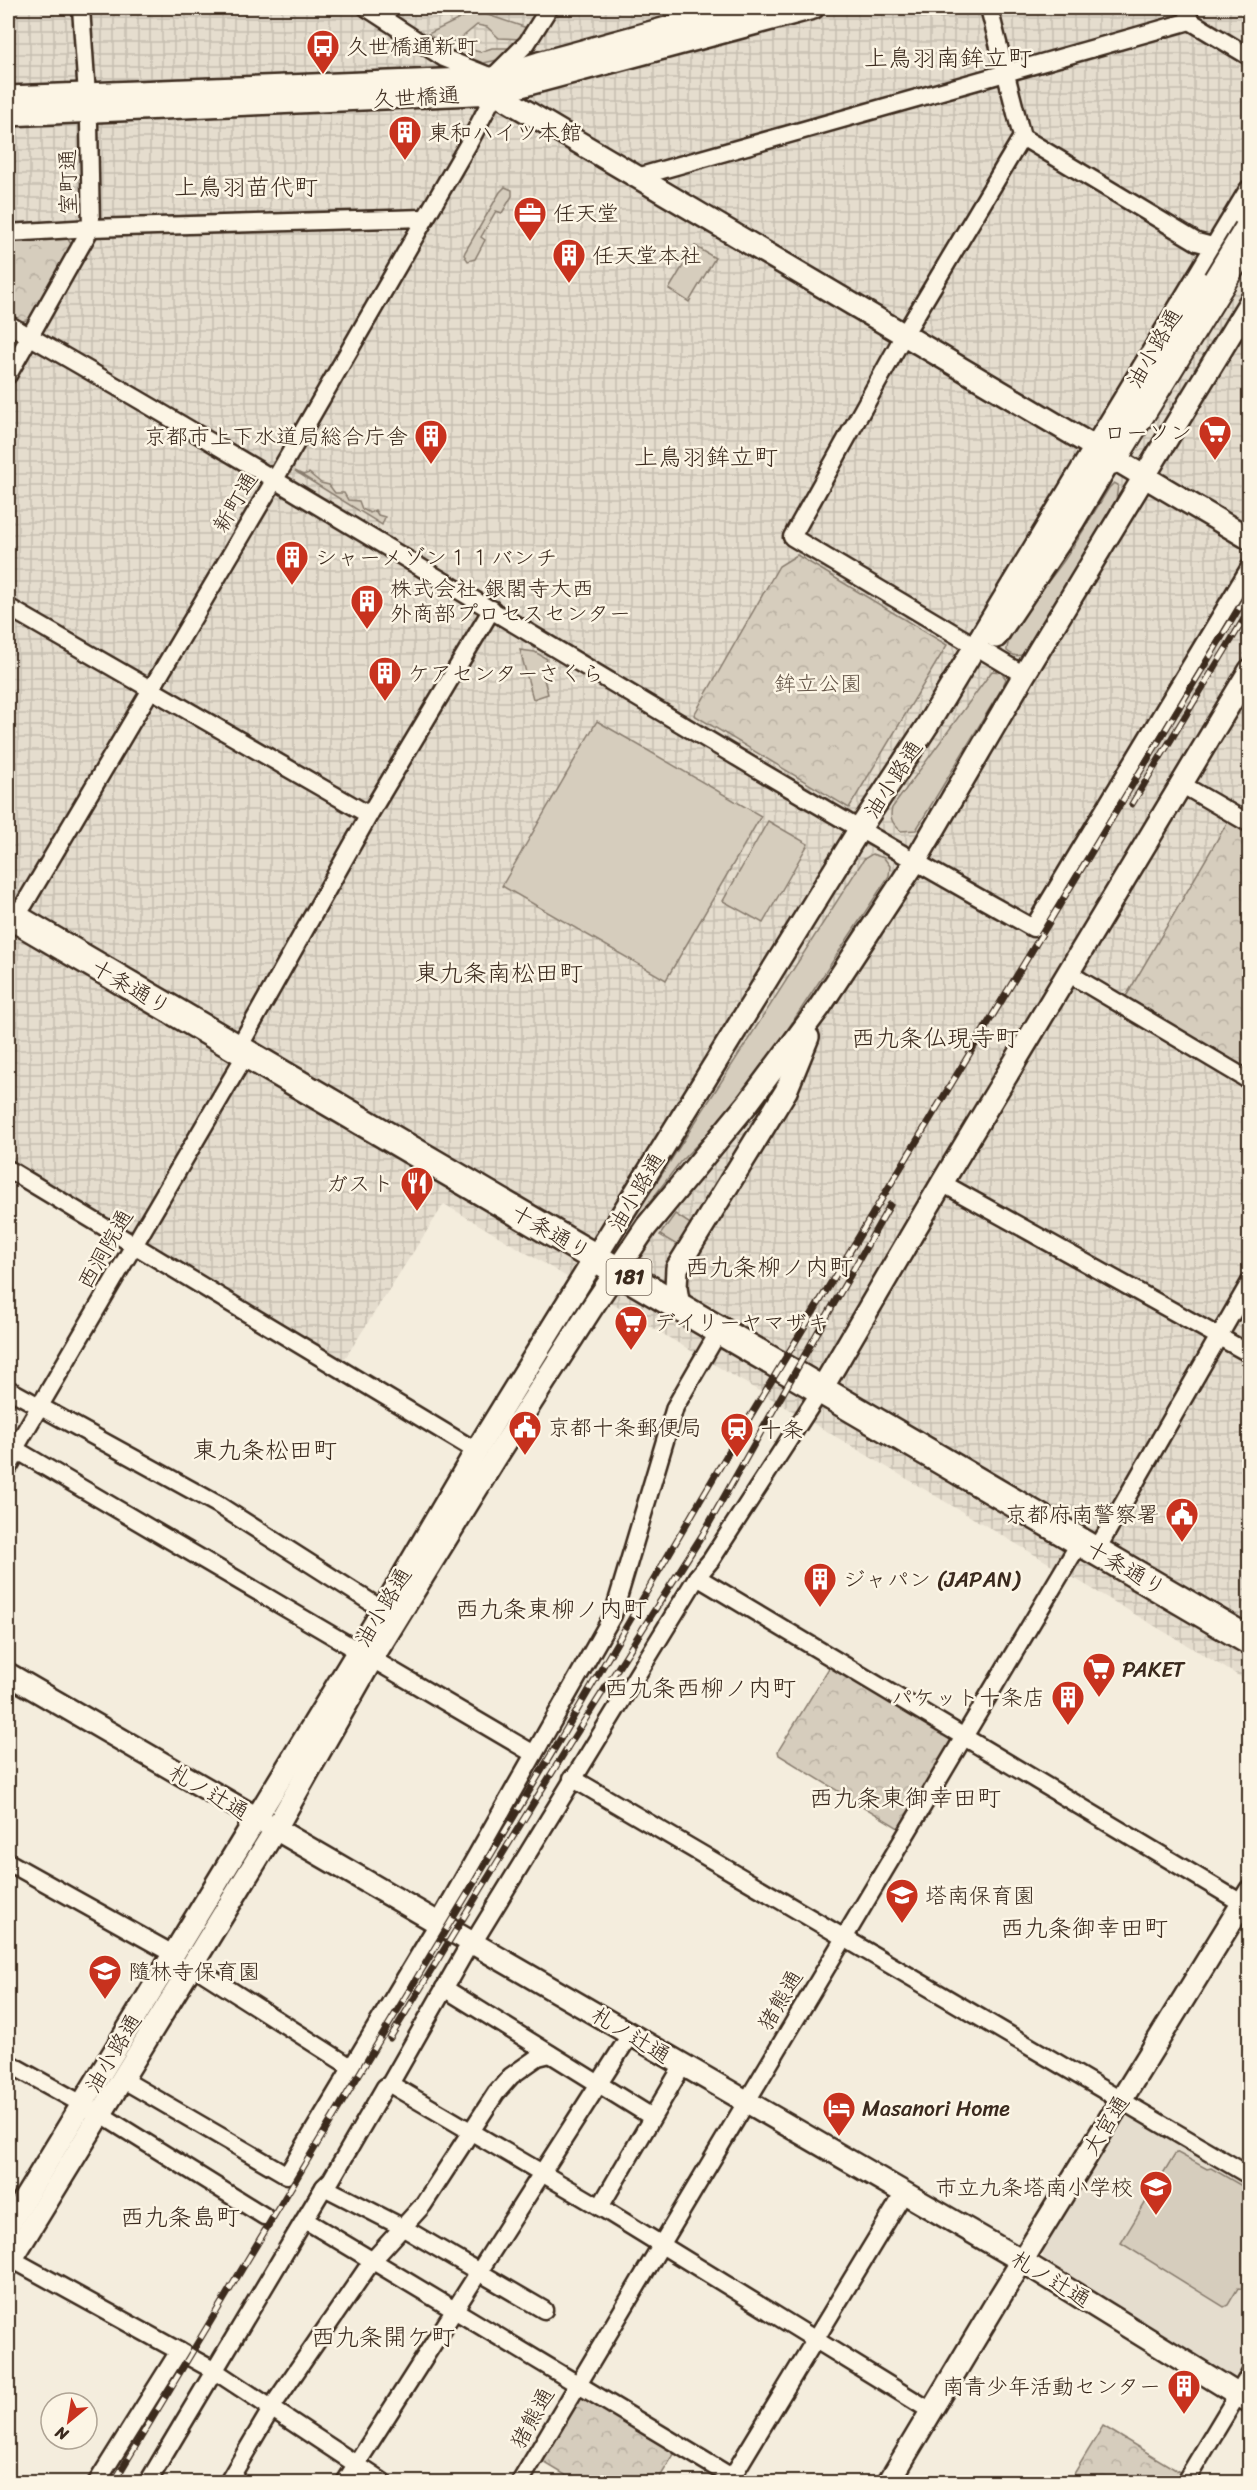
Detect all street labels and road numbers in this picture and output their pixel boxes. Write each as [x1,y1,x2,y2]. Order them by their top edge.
street label: 久世橋通 [371,75,461,119]
street label: 室町通 [48,149,88,215]
street label: 油小路通 [1115,300,1193,396]
street label: 新町通 [201,464,269,540]
street label: 油小路通 [853,731,933,827]
street label: 十条通り [83,948,179,1026]
street label: 油小路通 [597,1144,675,1240]
street label: 十条通り [503,1193,599,1271]
street label: 西洞院通 [66,1201,144,1297]
road number: 181 [606,1259,652,1295]
street label: 十条通り [1078,1529,1174,1607]
street label: 油小路通 [344,1559,422,1655]
street label: 札ノ辻通 [161,1753,257,1831]
street label: 猪熊通 [746,1962,814,2038]
street label: 札ノ辻通 [583,1996,679,2074]
street label: 油小路通 [74,2005,152,2101]
street label: 大宮通 [1072,2087,1140,2163]
street label: 札ノ辻通 [1003,2240,1099,2318]
street label: 猪熊通 [499,2380,565,2456]

